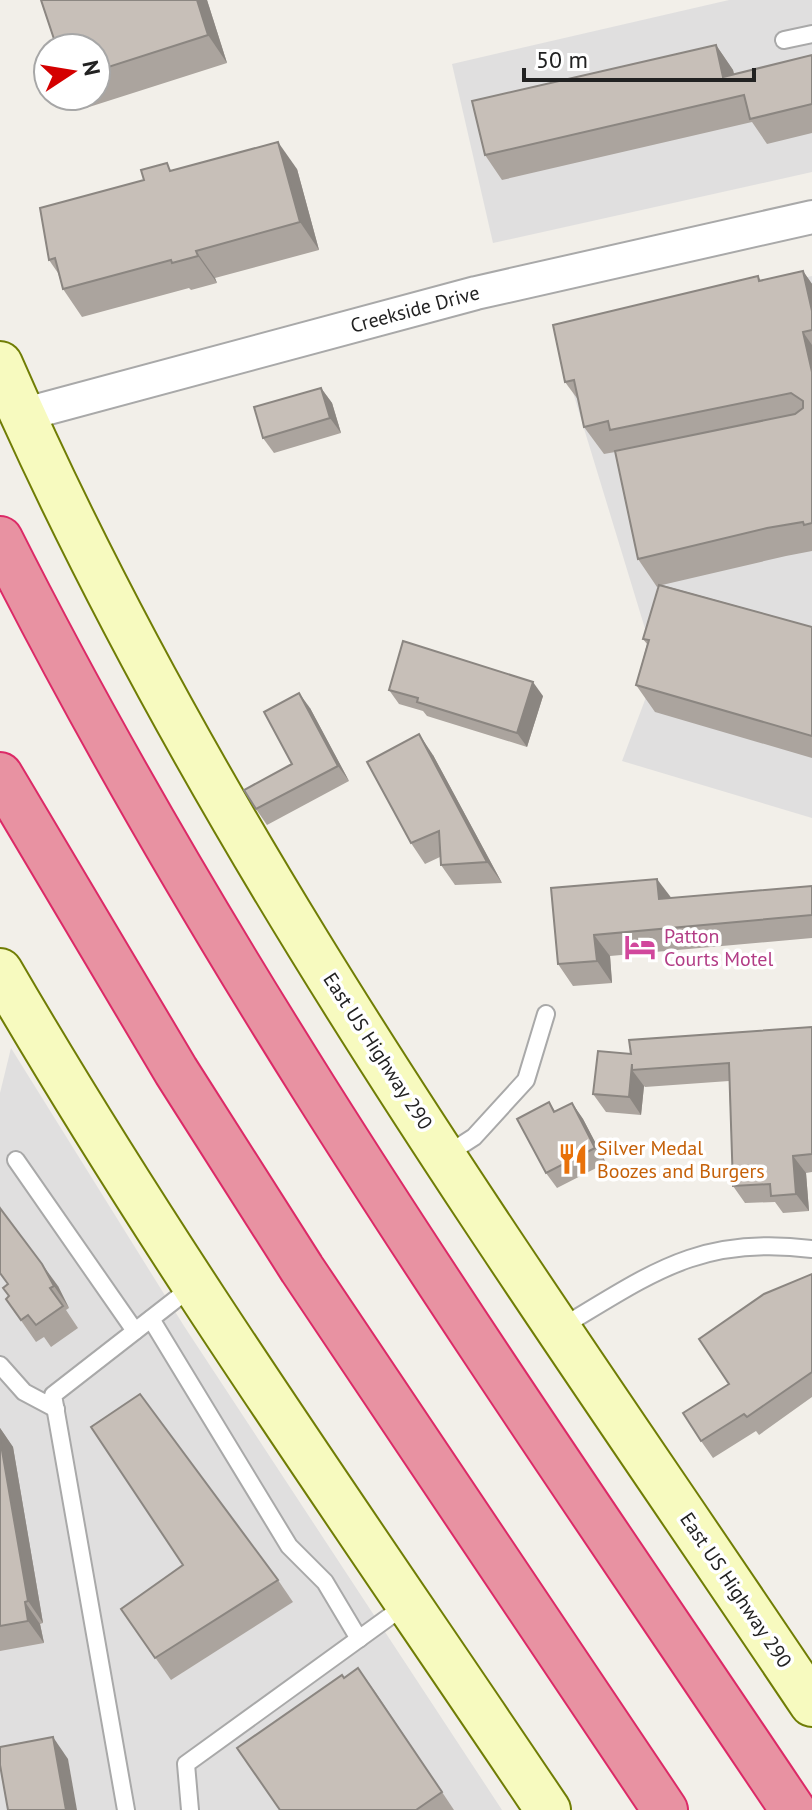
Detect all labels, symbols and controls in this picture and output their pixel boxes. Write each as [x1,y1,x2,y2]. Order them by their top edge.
north arrow [32,32,112,112]
scale bar [524,32,754,82]
text: 50 m [536,44,588,75]
text: N [76,58,107,78]
street label: Creekside Drive [348,279,482,339]
place label: Patton Courts Motel [664,923,773,972]
hotel icon: Patton Courts Motel [623,930,657,964]
street label: East US Highway 290 [318,968,438,1134]
place label: Silver Medal Boozes and Burgers [597,1135,765,1184]
restaurant icon: Silver Medal Boozes and Burgers [556,1142,590,1176]
street label: East US Highway 290 [674,1507,798,1673]

